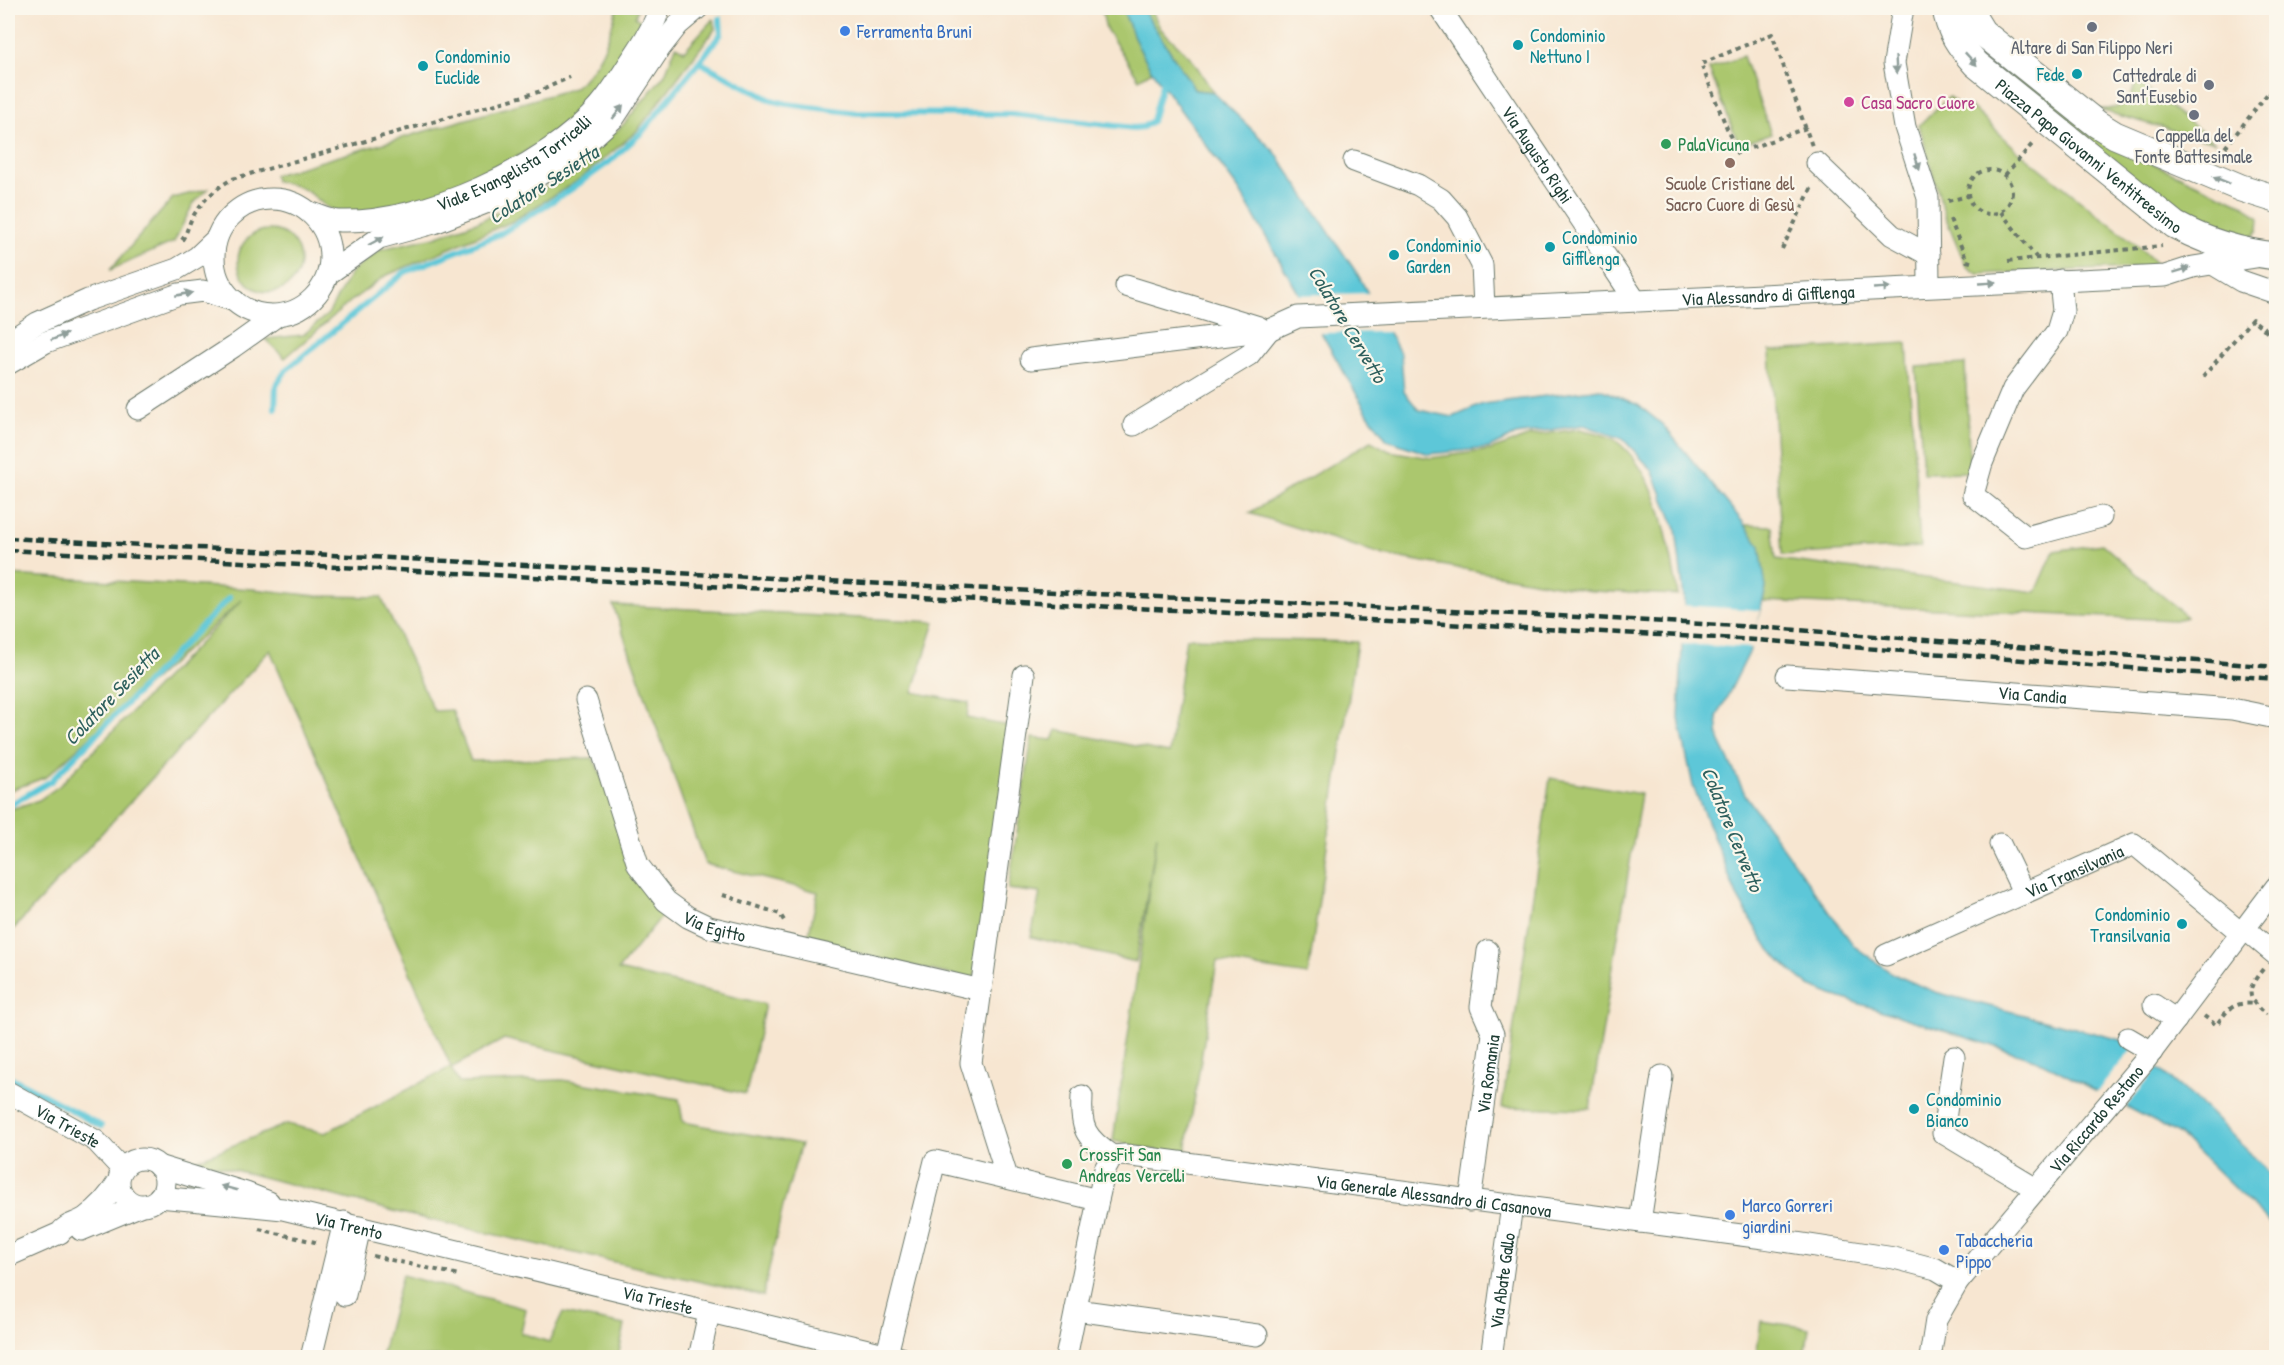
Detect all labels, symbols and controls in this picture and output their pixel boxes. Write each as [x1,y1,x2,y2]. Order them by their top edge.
place label: Ferramenta Bruni [856,19,972,44]
marker: Altare di San Filippo Neri [2085,20,2099,34]
place label: Condominio Nettuno I [1530,23,1605,69]
marker: Ferramenta Bruni [838,24,852,38]
place label: Altare di San Filippo Neri [2011,35,2173,60]
marker: Condominio Nettuno I [1511,38,1525,52]
place label: Condominio Euclide [435,44,510,90]
one-way arrow [1964,51,1978,66]
one-way arrow [1891,56,1900,75]
marker: Condominio Euclide [416,59,430,73]
place label: Fede [2036,62,2065,87]
place label: Cattedrale di Sant'Eusebio [2112,63,2197,109]
marker: Fede [2070,67,2084,81]
street label: Piazza Papa Giovanni Ventitreesimo [1990,72,2186,239]
marker: Cattedrale di Sant'Eusebio [2202,78,2216,92]
place label: Casa Sacro Cuore [1861,90,1975,115]
marker: Casa Sacro Cuore [1842,95,1856,109]
street label: Via Augusto Righi [1496,100,1580,208]
one-way arrow [611,104,623,119]
marker: Cappella del Fonte Battesimale [2187,108,2201,122]
street label: Viale Evangelista Torricelli [433,109,597,216]
place label: Cappella del Fonte Battesimale [2134,123,2253,169]
place label: PalaVicuna [1678,132,1749,157]
water label: Colatore Sesietta [483,137,605,230]
marker: PalaVicuna [1659,137,1673,151]
one-way arrow [1912,153,1922,171]
marker: Scuole Cristiane del Sacro Cuore di Gesù [1723,156,1737,170]
place label: Scuole Cristiane del Sacro Cuore di Gesù [1665,171,1795,217]
one-way arrow [2212,175,2230,184]
place label: Condominio Gifflenga [1562,225,1637,271]
place label: Condominio Garden [1406,233,1481,279]
one-way arrow [368,236,385,246]
marker: Condominio Gifflenga [1543,240,1557,254]
marker: Condominio Garden [1387,248,1401,262]
water label: Colatore Cervetto [1302,261,1395,389]
one-way arrow [2173,265,2191,275]
street label: Via Alessandro di Gifflenga [1681,278,1855,311]
one-way arrow [1978,278,1997,287]
one-way arrow [1872,283,1891,292]
one-way arrow [174,289,193,298]
one-way arrow [51,332,69,342]
water label: Colatore Sesietta [57,640,166,751]
street label: Via Candia [1997,679,2067,709]
water label: Colatore Cervetto [1696,763,1771,897]
street label: Via Transilvania [2021,838,2127,904]
place label: Condominio Transilvania [2090,902,2170,948]
street label: Via Egitto [679,904,748,948]
marker: Condominio Transilvania [2175,917,2189,931]
street label: Via Romania [1470,1033,1505,1115]
street label: Via Riccardo Restano [2043,1059,2149,1178]
place label: Condominio Bianco [1926,1087,2001,1133]
street label: Via Trieste [31,1097,108,1153]
marker: Condominio Bianco [1907,1102,1921,1116]
place label: CrossFit San Andreas Vercelli [1079,1142,1185,1188]
marker: CrossFit San Andreas Vercelli [1060,1157,1074,1171]
street label: Via Generale Alessandro di Casanova [1314,1167,1553,1223]
one-way arrow [220,1183,238,1192]
place label: Marco Gorreri giardini [1742,1193,1833,1239]
street label: Via Trento [312,1205,385,1245]
marker: Marco Gorreri giardini [1723,1208,1737,1222]
place label: Tabaccheria Pippo [1956,1228,2033,1274]
street label: Via Abate Gallo [1483,1231,1521,1330]
marker: Tabaccheria Pippo [1937,1243,1951,1257]
street label: Via Trieste [620,1279,696,1320]

